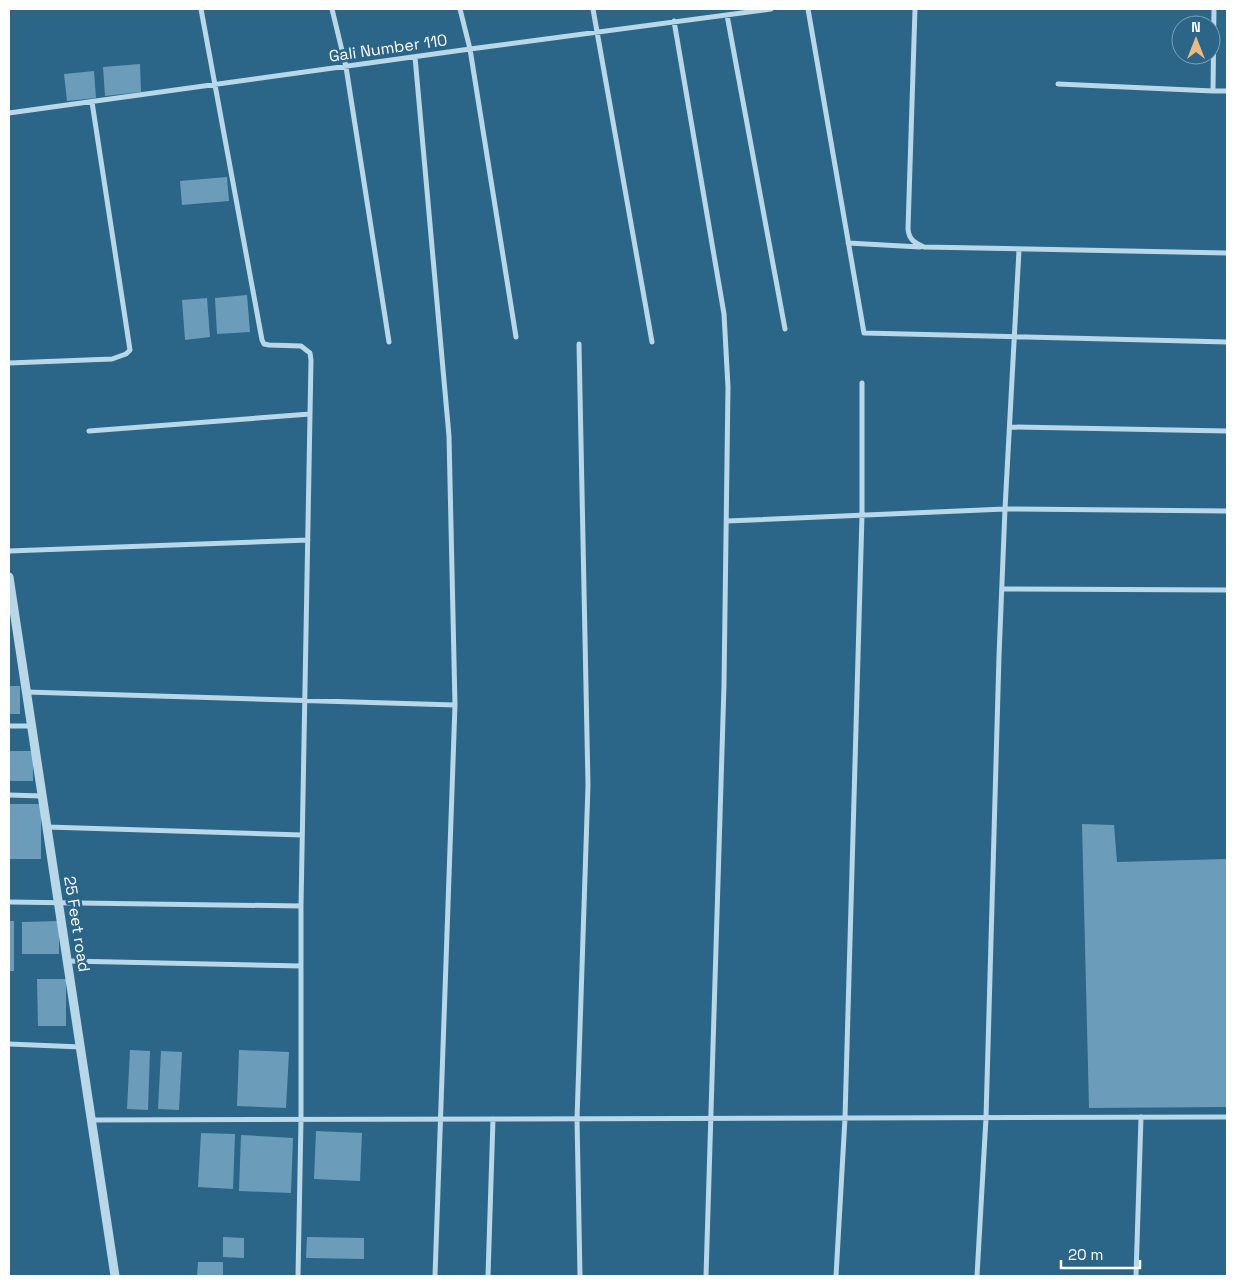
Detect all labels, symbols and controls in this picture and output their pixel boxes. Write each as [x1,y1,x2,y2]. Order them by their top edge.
north arrow [1171,15,1221,65]
text: N [1191,18,1201,36]
street label: Gali Number 110 [327,29,449,67]
street label: 25 Feet road [59,874,95,974]
scale bar [1061,1238,1140,1270]
text: 20 m [1068,1245,1103,1264]

